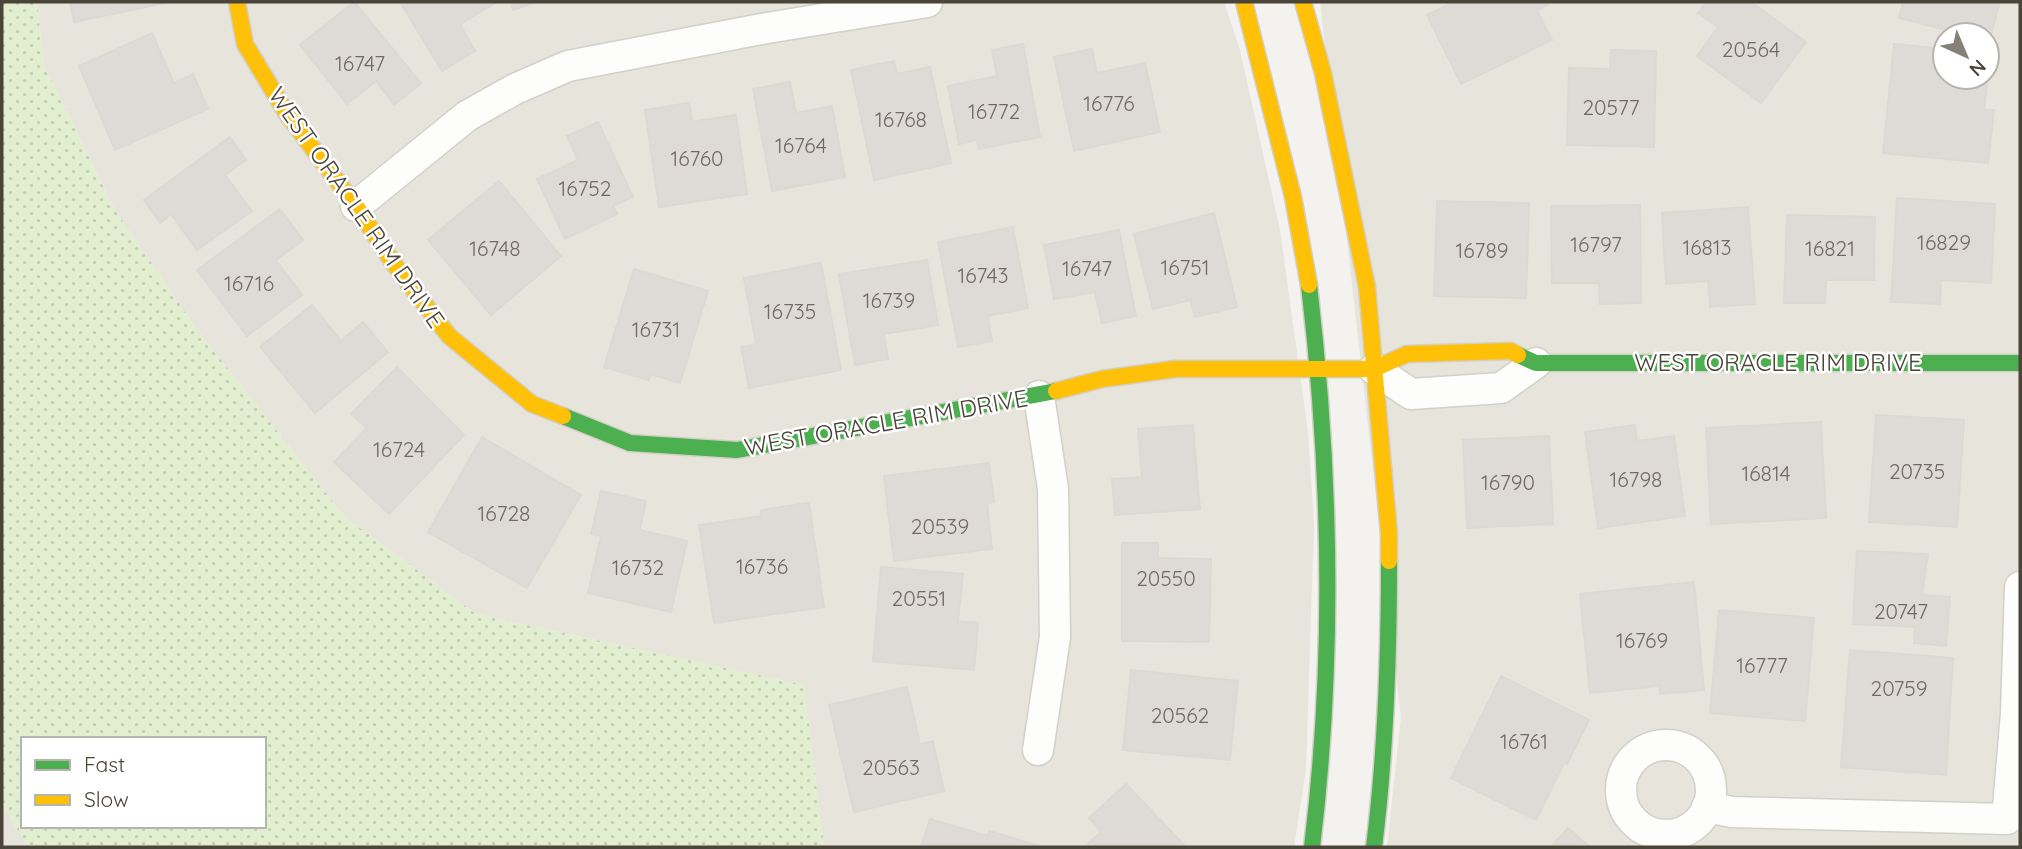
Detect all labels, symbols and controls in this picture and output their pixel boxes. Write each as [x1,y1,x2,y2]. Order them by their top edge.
north arrow [1931,21,2001,91]
house number: 20564 [1722,36,1780,62]
house number: 16747 [335,50,385,76]
text: N [1964,55,1991,82]
street label: WEST ORACLE RIM DRIVE [262,81,452,333]
house number: 16776 [1083,90,1135,116]
house number: 20577 [1582,94,1640,120]
house number: 16772 [968,98,1020,124]
house number: 16768 [875,106,927,132]
house number: 16764 [775,132,827,158]
house number: 16760 [670,145,724,171]
house number: 16752 [559,175,611,201]
house number: 16829 [1917,229,1971,255]
house number: 16797 [1570,231,1622,257]
house number: 16813 [1682,234,1732,260]
house number: 16748 [469,235,521,261]
house number: 16821 [1805,235,1855,261]
house number: 16789 [1456,237,1508,263]
house number: 16751 [1160,254,1210,280]
house number: 16747 [1062,255,1112,281]
house number: 16743 [957,262,1009,288]
house number: 16716 [224,270,274,296]
house number: 16739 [863,287,915,313]
house number: 16735 [764,298,816,324]
house number: 16731 [632,316,680,342]
street label: WEST ORACLE RIM DRIVE [1634,347,1922,377]
street label: WEST ORACLE RIM DRIVE [742,382,1030,462]
house number: 16724 [373,436,425,462]
house number: 20735 [1889,458,1945,484]
house number: 16814 [1742,460,1790,486]
house number: 16798 [1610,466,1662,492]
house number: 16790 [1481,469,1535,495]
house number: 16728 [478,500,530,526]
house number: 20539 [911,513,969,539]
house number: 16736 [736,553,788,579]
house number: 16732 [612,554,664,580]
house number: 20550 [1136,565,1196,591]
house number: 20551 [892,585,946,611]
house number: 20747 [1874,598,1928,624]
house number: 16769 [1616,627,1668,653]
house number: 16777 [1736,652,1788,678]
house number: 20759 [1871,675,1927,701]
house number: 20562 [1151,702,1209,728]
house number: 16761 [1500,728,1548,754]
legend [21,737,266,828]
text: Fast [84,751,125,777]
house number: 20563 [862,754,920,780]
text: Slow [84,786,129,812]

